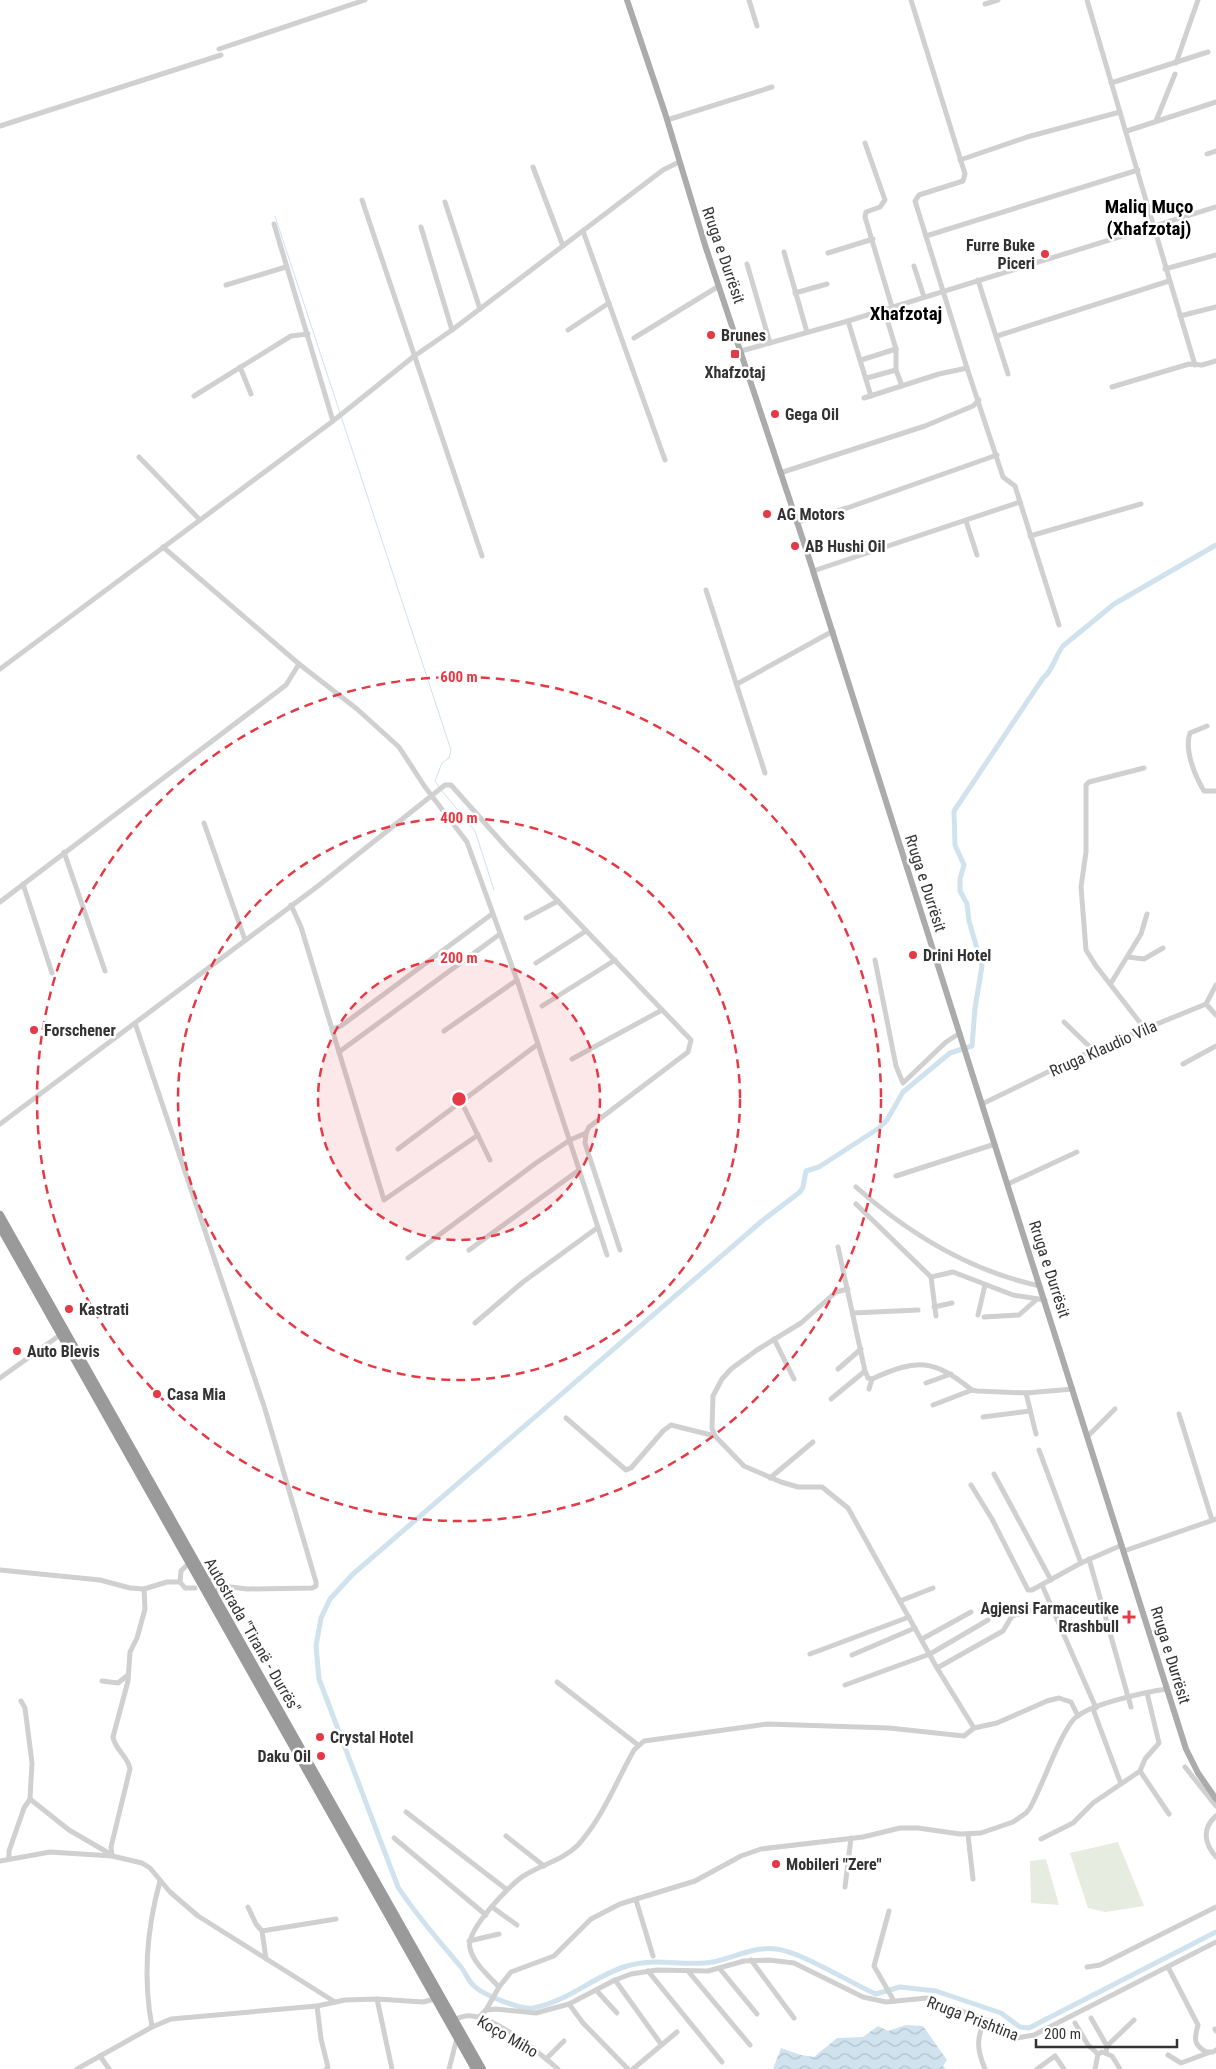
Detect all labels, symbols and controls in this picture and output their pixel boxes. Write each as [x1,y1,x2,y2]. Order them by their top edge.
district label: Maliq Muço (Xhafzotaj) [1105,195,1193,240]
street label: Rruga e Durrësit [698,204,749,306]
place label: Furre Buke Piceri [966,236,1035,273]
marker: Furre Buke Piceri [1039,248,1051,260]
district label: Xhafzotaj [870,302,942,325]
place label: Brunes [721,326,766,345]
marker: Brunes [705,329,717,341]
marker: Xhafzotaj [729,348,741,360]
place label: Xhafzotaj [704,363,766,382]
place label: Gega Oil [785,405,839,424]
marker: Gega Oil [769,408,781,420]
place label: AG Motors [777,505,845,524]
marker: AG Motors [761,508,773,520]
place label: AB Hushi Oil [805,537,885,556]
marker: AB Hushi Oil [789,540,801,552]
text: 600 m [440,668,478,686]
text: 400 m [440,809,478,827]
street label: Rruga e Durrësit [901,832,950,934]
place label: Drini Hotel [923,946,991,965]
text: 200 m [440,949,478,967]
marker: Drini Hotel [907,949,919,961]
street label: Rruga Klaudio Vila [1047,1016,1160,1081]
place label: Forschener [44,1021,116,1040]
marker: Forschener [28,1024,40,1036]
centre of rings [450,1090,468,1108]
street label: Rruga e Durrësit [1025,1218,1074,1320]
place label: Kastrati [79,1300,129,1319]
marker: Kastrati [63,1303,75,1315]
place label: Auto Blevis [27,1342,100,1361]
marker: Auto Blevis [11,1345,23,1357]
place label: Casa Mia [167,1385,226,1404]
marker: Casa Mia [151,1388,163,1400]
street label: Autostrada "Tiranë - Durrës" [201,1555,305,1716]
place label: Agjensi Farmaceutike Rrashbull [980,1599,1119,1636]
street label: Rruga e Durrësit [1147,1604,1194,1707]
marker: Agjensi Farmaceutike Rrashbull [1123,1611,1135,1623]
place label: Crystal Hotel [330,1728,413,1747]
marker: Crystal Hotel [314,1731,326,1743]
place label: Daku Oil [258,1747,311,1766]
marker: Daku Oil [315,1750,327,1762]
place label: Mobileri "Zere" [786,1855,882,1874]
marker: Mobileri "Zere" [770,1858,782,1870]
street label: Rruga Prishtina [924,1992,1021,2045]
street label: Koço Miho [474,2011,542,2061]
scale bar [1036,2016,1177,2048]
text: 200 m [1044,2025,1081,2043]

